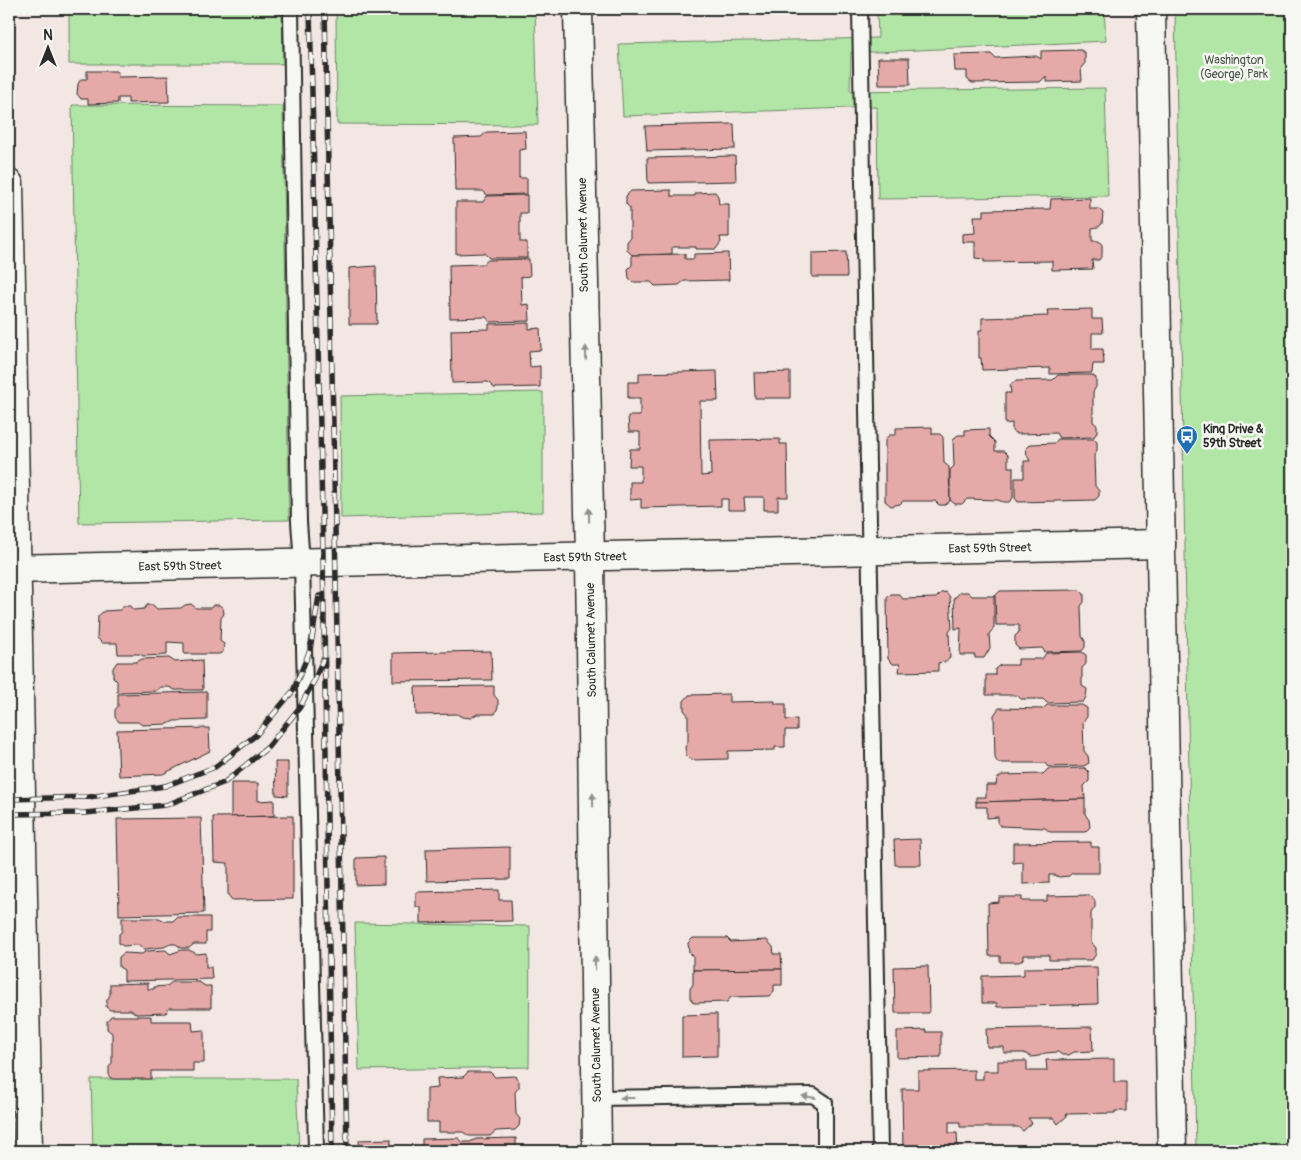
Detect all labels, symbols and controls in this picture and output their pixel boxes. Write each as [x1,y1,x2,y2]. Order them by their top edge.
north arrow [22,22,72,72]
text: N [43,27,53,44]
park label: Washington (George) Park [1200,53,1268,82]
street label: South Calumet Avenue [575,177,592,293]
one-way arrow [581,344,589,360]
place label: King Drive & 59th Street [1203,422,1264,451]
bus stop icon: King Drive & 59th Street [1175,424,1199,455]
one-way arrow [585,507,593,523]
street label: East 59th Street [948,540,1032,557]
street label: East 59th Street [543,549,627,566]
street label: East 59th Street [138,558,222,575]
street label: South Calumet Avenue [583,582,600,698]
one-way arrow [589,792,597,808]
one-way arrow [591,954,599,970]
street label: South Calumet Avenue [588,987,605,1103]
one-way arrow [801,1093,817,1101]
one-way arrow [619,1094,635,1102]

